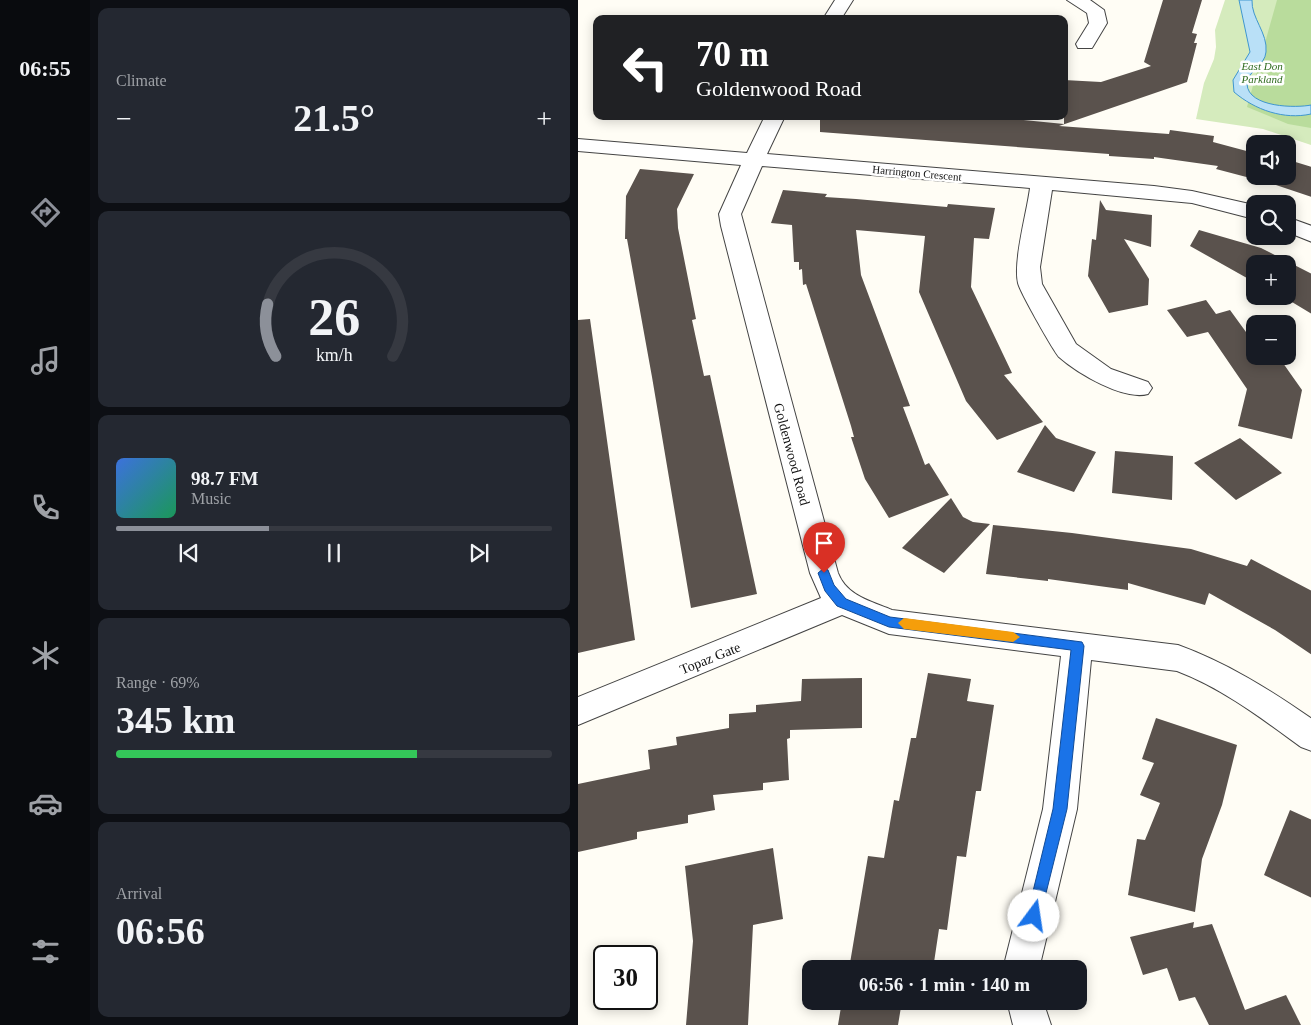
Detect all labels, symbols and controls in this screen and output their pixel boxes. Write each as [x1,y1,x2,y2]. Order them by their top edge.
icon: left [613,35,678,100]
text: 70 m [696,35,769,74]
text: 06:55 [19,56,71,81]
park label: East Don Parkland [1240,60,1283,85]
text: Climate [116,72,167,89]
text: Goldenwood Road [696,76,862,101]
text: 21.5° [293,97,375,139]
text: − [116,103,132,134]
text: + [536,103,552,134]
map controls [1246,135,1296,365]
button: sound [1246,135,1296,185]
street label: Harrington Crescent [872,163,962,183]
icon: directions [28,195,63,230]
button: search [1246,195,1296,245]
button: + [1246,255,1296,305]
text: 26 [308,289,360,346]
button: − [1246,315,1296,365]
icon: music [28,343,63,378]
text: km/h [316,345,352,365]
street label: Goldenwood Road [771,401,812,507]
text: 98.7 FM [191,468,259,489]
icon: phone [28,490,63,525]
text: Music [191,490,231,507]
pin [803,522,845,573]
icon: arrive [810,529,838,557]
icon: previous [175,539,203,567]
icon: pause [320,539,348,567]
icon: next [465,539,493,567]
icon: climate [28,638,63,673]
street label: Topaz Gate [678,640,743,677]
text: Range · 69% [116,674,200,691]
text: 345 km [116,699,235,741]
icon: car [28,786,63,821]
text: Arrival [116,885,162,902]
position arrow [1007,889,1059,941]
text: 06:56 [116,910,205,952]
icon: filters [28,934,63,969]
speed limit sign: 30 [593,945,658,1010]
text: 06:56 · 1 min · 140 m [859,974,1030,995]

